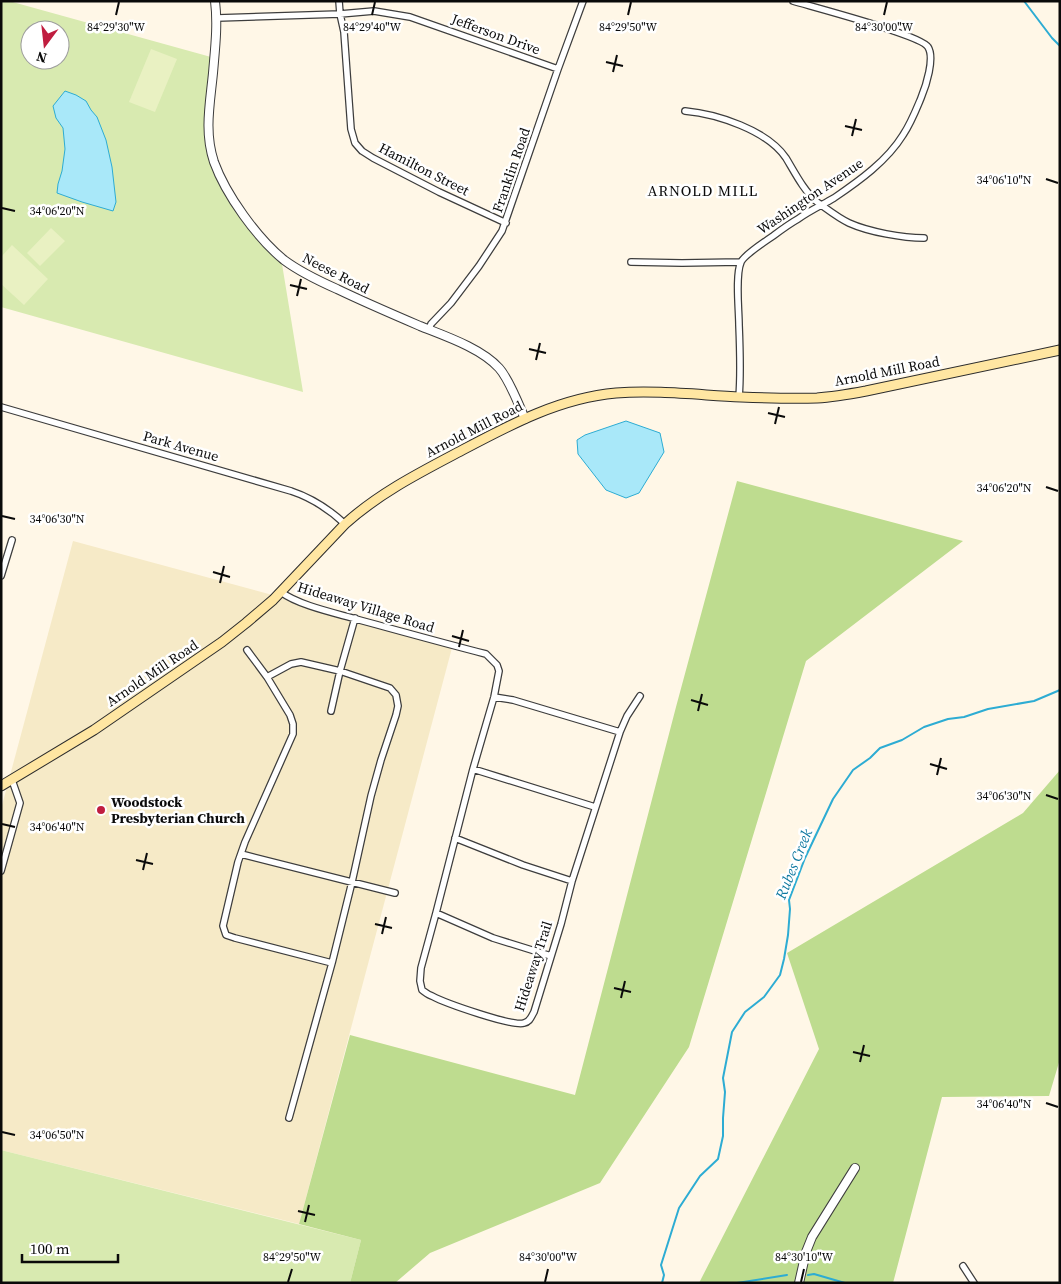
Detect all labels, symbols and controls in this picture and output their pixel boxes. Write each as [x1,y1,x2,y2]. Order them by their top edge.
street label: Jefferson Drive [448,8,543,59]
text: 84°29'30"W [87,19,145,35]
text: 84°29'40"W [343,19,401,35]
text: 84°29'50"W [599,19,657,35]
text: 84°30'00"W [855,19,913,35]
north arrow [20,20,70,70]
text: N [34,47,49,69]
street label: Franklin Road [487,125,535,215]
street label: Hamilton Street [375,138,473,201]
street label: Washington Avenue [753,153,867,239]
text: 34°06'10"N [976,172,1032,188]
district label: ARNOLD MILL [647,180,759,201]
text: 34°06'20"N [29,203,85,219]
street label: Neese Road [299,248,373,298]
street label: Arnold Mill Road [833,351,941,391]
street label: Arnold Mill Road [422,396,526,462]
street label: Park Avenue [141,426,221,466]
text: 34°06'20"N [976,480,1032,496]
text: 34°06'30"N [29,511,85,527]
street label: Hideaway Village Road [295,577,437,637]
street label: Arnold Mill Road [102,635,202,711]
text: 34°06'30"N [976,788,1032,804]
place label: Woodstock Presbyterian Church [111,792,245,828]
marker: Woodstock Presbyterian Church [95,804,107,816]
text: 34°06'40"N [29,819,85,835]
water label: Rubes Creek [770,825,817,903]
street label: Hideaway Trail [509,918,557,1014]
text: 34°06'40"N [976,1096,1032,1112]
text: 34°06'50"N [29,1127,85,1143]
scale bar [22,1232,119,1264]
text: 100 m [30,1238,70,1259]
text: 84°29'50"W [263,1249,321,1265]
text: 84°30'00"W [519,1249,577,1265]
text: 84°30'10"W [775,1249,833,1265]

